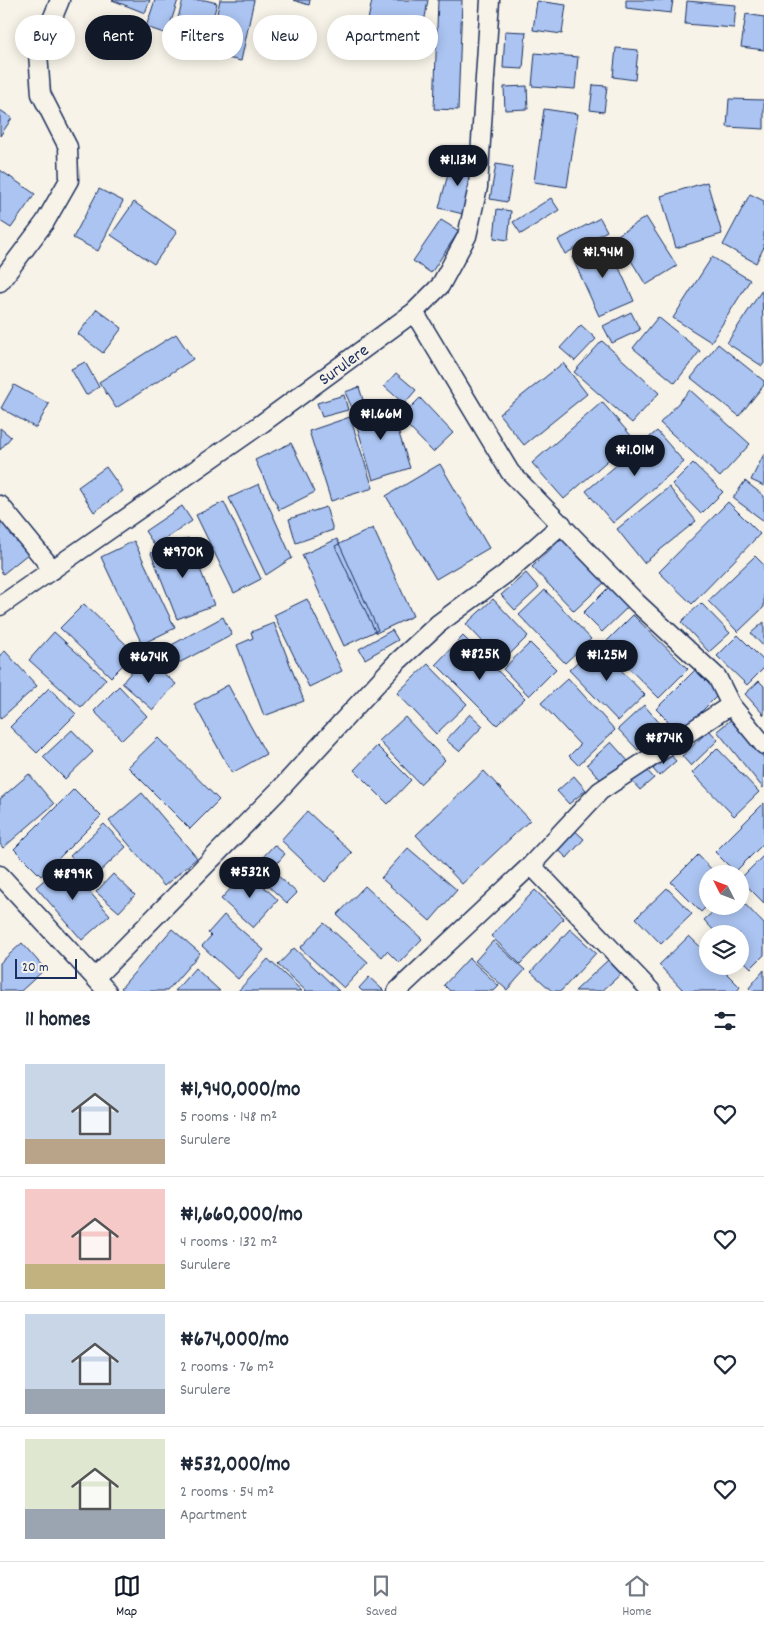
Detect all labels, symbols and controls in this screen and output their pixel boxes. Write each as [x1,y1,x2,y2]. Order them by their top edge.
chip: Buy [15,15,75,60]
chip: Rent [85,15,152,60]
chip: Filters [162,15,243,60]
chip: New [253,15,317,60]
chip: Apartment [327,15,438,60]
pin: ₦1.13M [417,144,499,187]
text: ₦1.13M [440,149,476,172]
pin: ₦1.94M [562,236,644,279]
text: ₦1.94M [583,241,623,264]
street label: Surulere [314,339,375,393]
pin: ₦1.66M [340,398,422,441]
text: ₦1.66M [360,403,402,426]
pin: ₦1.01M [594,434,676,477]
text: ₦1.01M [616,439,654,462]
pin: ₦970K [148,536,218,579]
text: ₦970K [163,541,203,564]
pin: ₦825K [445,638,515,681]
pin: ₦1.25M [566,640,648,682]
pin: ₦674K [114,642,184,684]
text: ₦825K [461,643,499,666]
text: ₦1.25M [587,644,627,667]
text: ₦674K [130,646,168,669]
pin: ₦874K [629,722,699,765]
text: ₦874K [645,727,683,750]
pin: ₦532K [215,856,285,899]
pin: ₦899K [38,858,108,901]
text: ₦532K [230,861,270,884]
text: ₦899K [54,863,93,886]
north arrow [699,865,749,915]
map controls [699,865,749,975]
button: layers [699,925,749,975]
scale bar [15,956,78,979]
text: 20 m [22,958,49,978]
text: 11 homes [25,1006,90,1036]
icon: filters [711,1007,739,1035]
text: ₦1,940,000/mo [180,1076,300,1106]
icon: home [65,1084,125,1144]
icon: heart [711,1100,739,1128]
text: 5 rooms · 148 m² [180,1106,277,1129]
text: Surulere [180,1129,231,1152]
text: ₦1,660,000/mo [180,1201,303,1231]
icon: home [65,1209,125,1269]
icon: heart [711,1225,739,1253]
text: 4 rooms · 132 m² [180,1231,277,1254]
text: Surulere [180,1254,231,1277]
text: ₦674,000/mo [180,1326,289,1356]
icon: home [65,1334,125,1394]
icon: heart [711,1350,739,1378]
text: 2 rooms · 76 m² [180,1356,274,1379]
text: Surulere [180,1379,231,1402]
text: ₦532,000/mo [180,1451,290,1481]
icon: home [65,1459,125,1519]
icon: heart [711,1475,739,1503]
text: 2 rooms · 54 m² [180,1481,274,1504]
text: Apartment [180,1504,247,1527]
tab: Map [113,1572,141,1622]
tab: Saved [366,1572,397,1622]
tab: Home [622,1572,651,1622]

